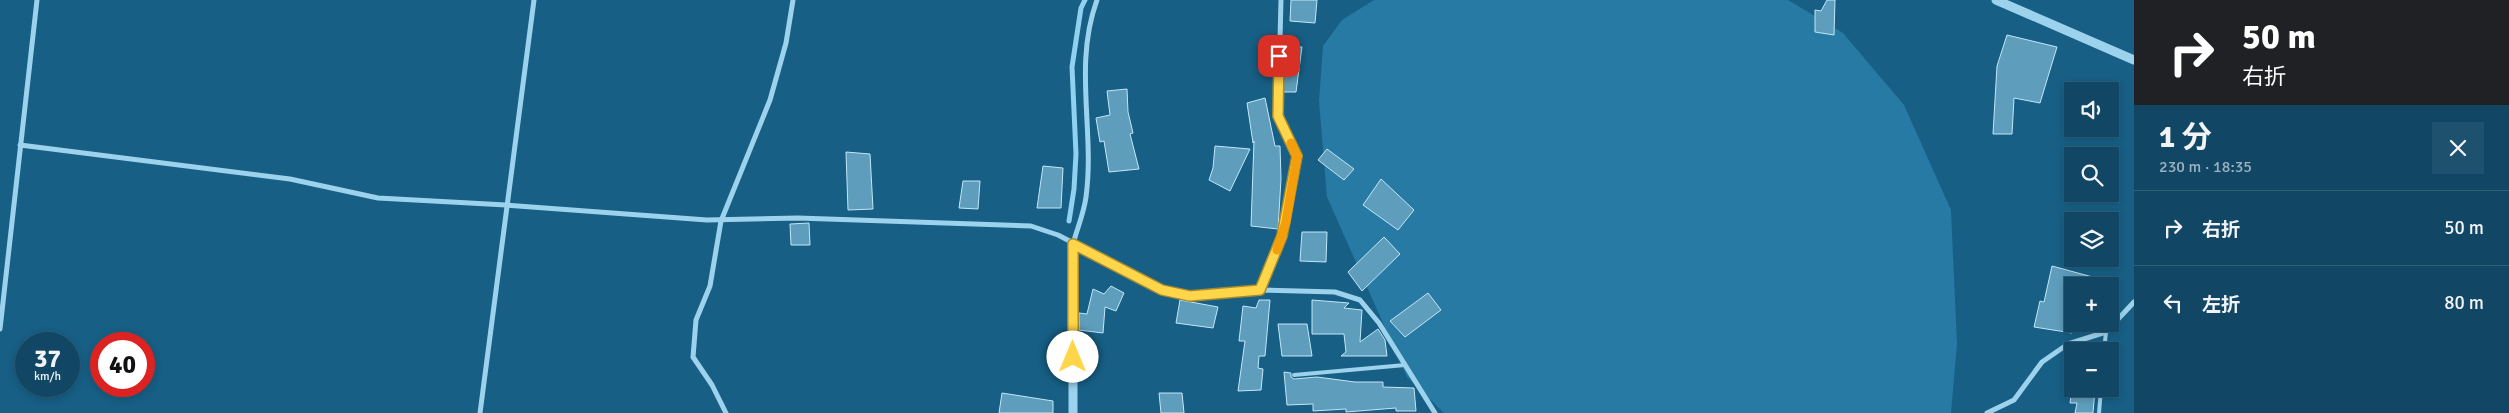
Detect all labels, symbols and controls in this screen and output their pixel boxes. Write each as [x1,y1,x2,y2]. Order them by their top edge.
text: 50 m [2242,15,2316,58]
icon: right [2159,20,2224,85]
pin [1258,35,1300,77]
icon: arrive [1265,42,1293,70]
text: 右折 [2242,63,2286,90]
map controls [2064,82,2119,397]
button: sound [2064,82,2119,137]
text: 1 分 [2159,119,2212,156]
button: close [2432,122,2484,174]
button: search [2064,147,2119,202]
text: 230 m · 18:35 [2159,157,2252,177]
button: layers [2064,212,2119,267]
icon: right [2159,214,2187,242]
text: 50 m [2444,216,2484,240]
text: 右折 [2202,218,2240,242]
button: + [2064,277,2119,332]
icon: left [2159,289,2187,317]
text: 80 m [2444,291,2484,315]
text: 左折 [2202,293,2240,317]
position arrow [1046,330,1098,382]
speed limit sign: 40 [90,332,155,397]
button: − [2064,342,2119,397]
text: 37 [34,343,61,374]
text: km/h [34,369,61,384]

